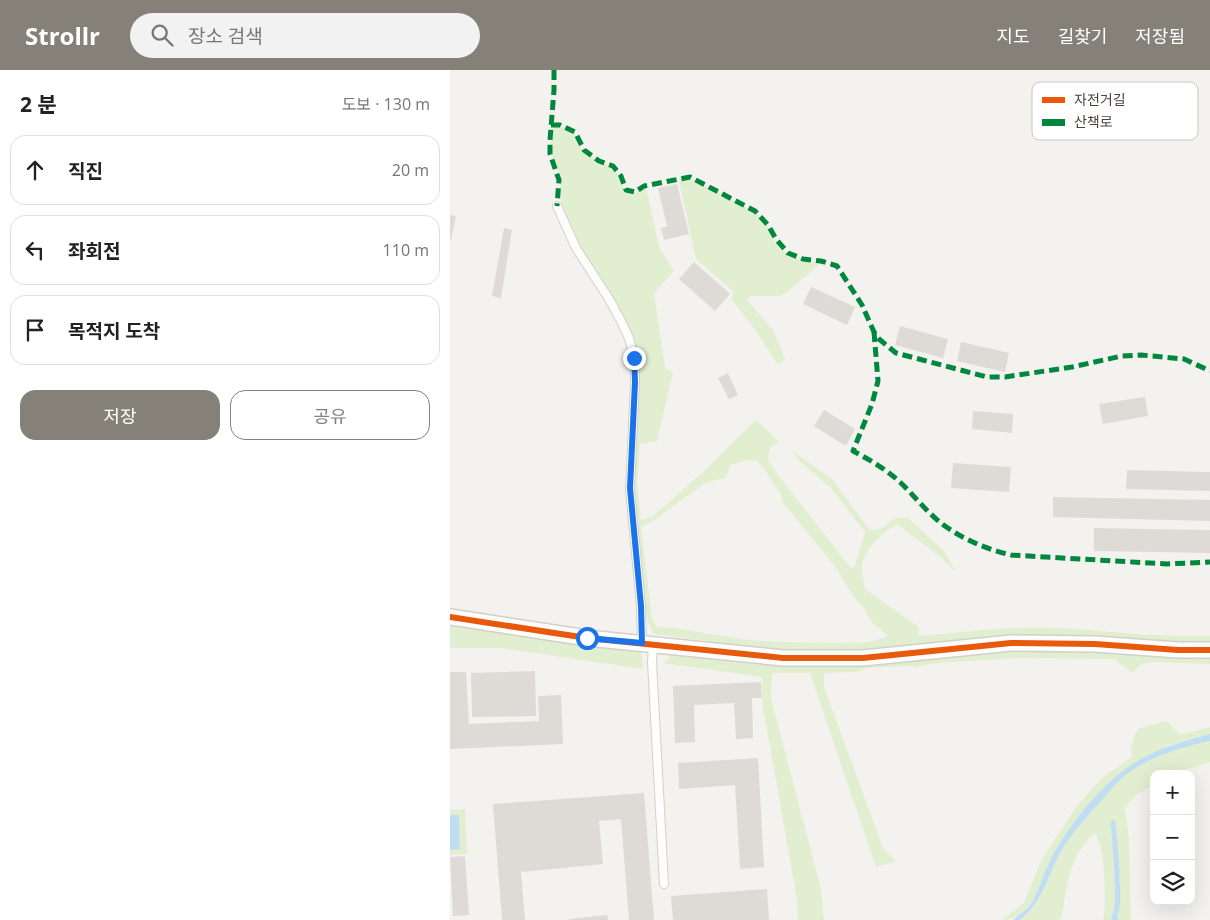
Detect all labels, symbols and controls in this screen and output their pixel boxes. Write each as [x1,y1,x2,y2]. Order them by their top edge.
search box [130,13,480,58]
text: Strollr [25,19,100,52]
icon: search [148,21,176,49]
text: 장소 검색 [188,23,263,49]
text: 지도 [997,24,1030,48]
text: 길찾기 [1058,24,1107,48]
text: 저장됨 [1135,24,1185,48]
legend [1032,82,1198,140]
text: 2 분 [20,90,57,118]
text: 자전거길 [1074,90,1126,109]
text: 도보 · 130 m [342,93,430,115]
text: 산책로 [1074,112,1113,131]
icon: ahead [21,156,49,184]
text: 직진 [68,158,103,184]
text: 20 m [392,159,429,181]
icon: left [21,236,49,264]
text: 좌회전 [68,238,120,264]
text: 110 m [383,239,429,261]
icon: arrive [21,316,49,344]
text: 목적지 도착 [68,318,160,344]
route end [623,347,646,370]
button: 저장 [20,390,220,440]
button: 공유 [230,390,430,440]
route start [576,627,599,650]
map controls [1150,770,1195,905]
button: + [1150,770,1195,815]
button: − [1150,815,1195,860]
button: layers [1150,860,1195,905]

